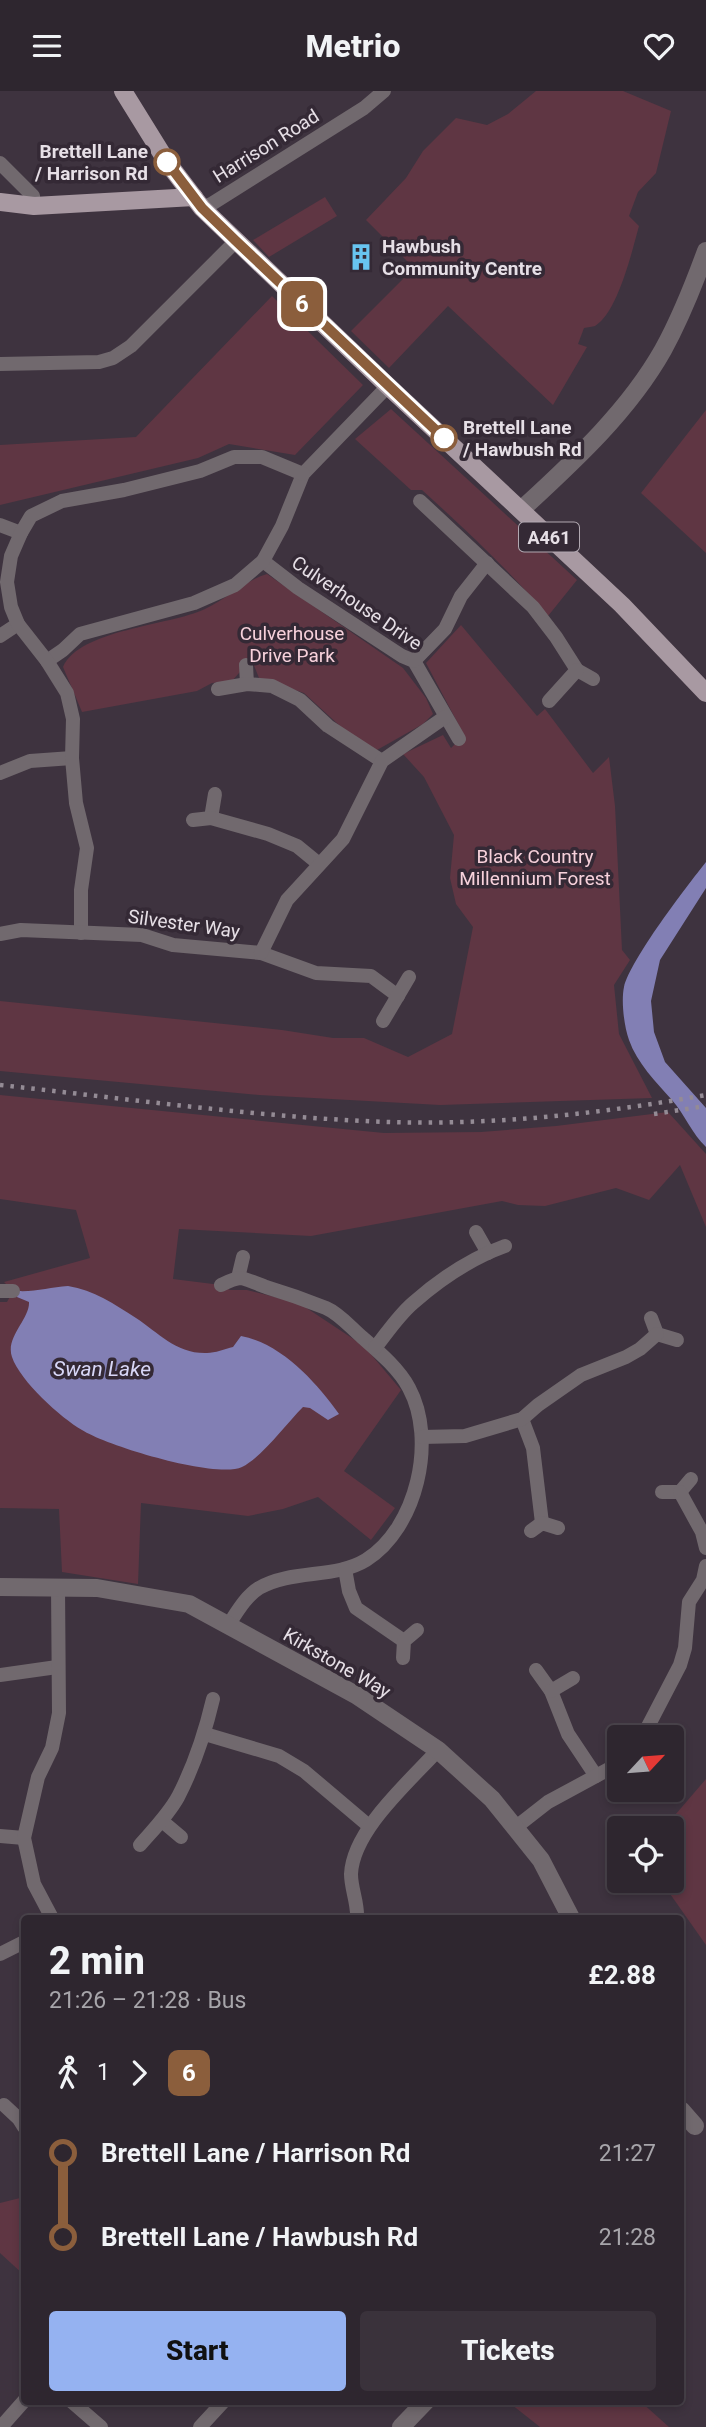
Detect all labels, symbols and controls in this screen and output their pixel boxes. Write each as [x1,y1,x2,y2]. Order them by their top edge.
icon: menu [28,27,66,65]
text: Metrio [306,27,400,65]
icon: heart [640,27,678,65]
street label: Harrison Road [209,104,323,188]
place label: Brettell Lane / Harrison Rd [34,140,148,185]
marker: Brettell Lane / Harrison Rd [154,149,180,175]
place label: Hawbush Community Centre [382,235,542,280]
building icon: Hawbush Community Centre [346,242,376,272]
line badge: 6 [279,281,325,327]
text: 6 [295,290,309,318]
place label: Brettell Lane / Hawbush Rd [462,416,582,461]
marker: Brettell Lane / Hawbush Rd [431,425,457,451]
road number: A461 [519,523,579,552]
street label: Culverhouse Drive [288,551,426,655]
park label: Culverhouse Drive Park [240,622,344,667]
park label: Black Country Millennium Forest [459,845,611,890]
street label: Silvester Way [127,905,241,943]
water label: Swan Lake [53,1357,151,1381]
street label: Kirkstone Way [279,1623,395,1703]
north arrow [607,1725,684,1803]
map controls [607,1725,684,1893]
button: locate [607,1816,684,1893]
text: 2 min [49,1939,145,1983]
text: £2.88 [588,1960,656,1990]
text: 21:26 – 21:28 · Bus [49,1987,246,2014]
icon: walk [49,2054,87,2092]
icon: forward [120,2054,158,2092]
text: 1 [97,2059,110,2086]
text: 6 [182,2059,196,2087]
text: Brettell Lane / Harrison Rd [101,2138,411,2168]
text: 21:27 [599,2140,656,2167]
text: Brettell Lane / Hawbush Rd [101,2222,418,2252]
text: 21:28 [599,2224,656,2251]
button: Start [49,2311,346,2391]
button: Tickets [360,2311,656,2391]

